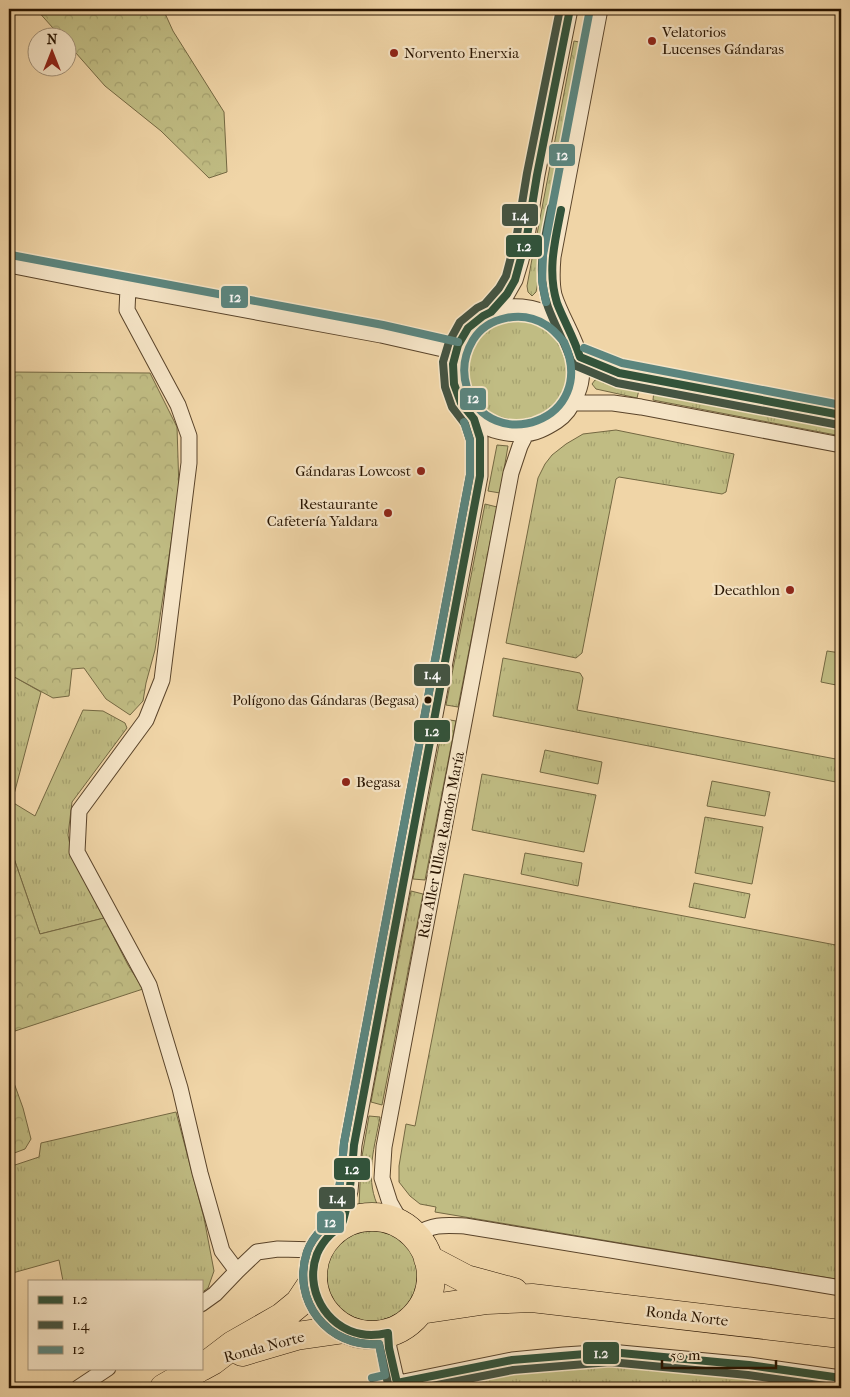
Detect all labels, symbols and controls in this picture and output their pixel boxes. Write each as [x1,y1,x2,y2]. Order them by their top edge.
place label: Velatorios Lucenses Gándaras [661,23,785,58]
north arrow [28,28,78,78]
text: N [47,31,58,48]
marker: Velatorios Lucenses Gándaras [646,35,658,47]
place label: Norvento Enerxia [404,44,520,62]
marker: Norvento Enerxia [388,47,400,59]
line badge: 12 [548,143,576,167]
text: 12 [556,147,568,164]
line badge: 1.4 [501,203,539,227]
text: 1.4 [512,207,529,224]
line badge: 1.2 [505,234,543,258]
text: 1.2 [517,238,531,255]
line badge: 12 [220,285,249,309]
text: 12 [229,289,241,306]
line badge: 12 [459,387,487,411]
text: 12 [467,390,479,407]
place label: Gándaras Lowcost [295,462,412,480]
marker: Gándaras Lowcost [415,465,427,477]
place label: Restaurante Cafetería Yaldara [267,495,379,530]
marker: Restaurante Cafetería Yaldara [382,507,394,519]
place label: Decathlon [714,581,780,599]
marker: Decathlon [784,584,796,596]
line badge: 1.4 [413,663,451,687]
text: 1.4 [424,666,441,683]
place label: Polígono das Gándaras (Begasa) [232,692,419,709]
marker: Polígono das Gándaras (Begasa) [423,695,433,705]
line badge: 1.2 [413,719,451,743]
text: 1.2 [425,723,439,740]
street label: Rúa Aller Ulloa Ramón María [414,749,468,940]
place label: Begasa [356,773,402,791]
marker: Begasa [340,776,352,788]
line badge: 1.2 [333,1157,371,1181]
text: 1.2 [345,1161,359,1178]
line badge: 1.4 [318,1186,356,1210]
text: 1.4 [329,1190,346,1207]
line badge: 12 [316,1210,345,1234]
text: 12 [324,1214,336,1231]
legend [28,1280,202,1370]
text: 1.2 [72,1290,88,1308]
street label: Ronda Norte [645,1302,730,1330]
text: 1.4 [72,1316,91,1334]
street label: Ronda Norte [222,1327,307,1366]
scale bar [662,1337,776,1369]
text: 12 [72,1340,85,1358]
line badge: 1.2 [582,1341,620,1365]
text: 1.2 [594,1345,608,1362]
text: 50 m [670,1346,701,1364]

